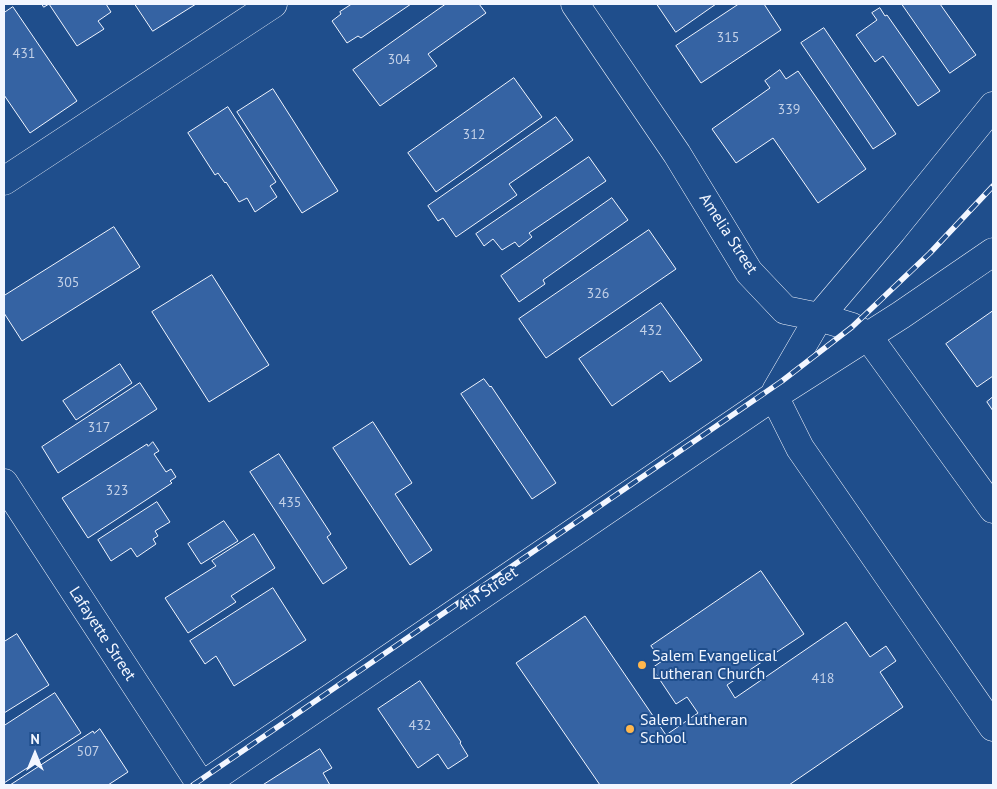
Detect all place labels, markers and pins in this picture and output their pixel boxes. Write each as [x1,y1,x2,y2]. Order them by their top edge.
place label: Salem Evangelical Lutheran Church [652,646,777,684]
marker: Salem Evangelical Lutheran Church [636,659,648,671]
place label: Salem Lutheran School [640,710,748,748]
marker: Salem Lutheran School [624,723,636,735]

